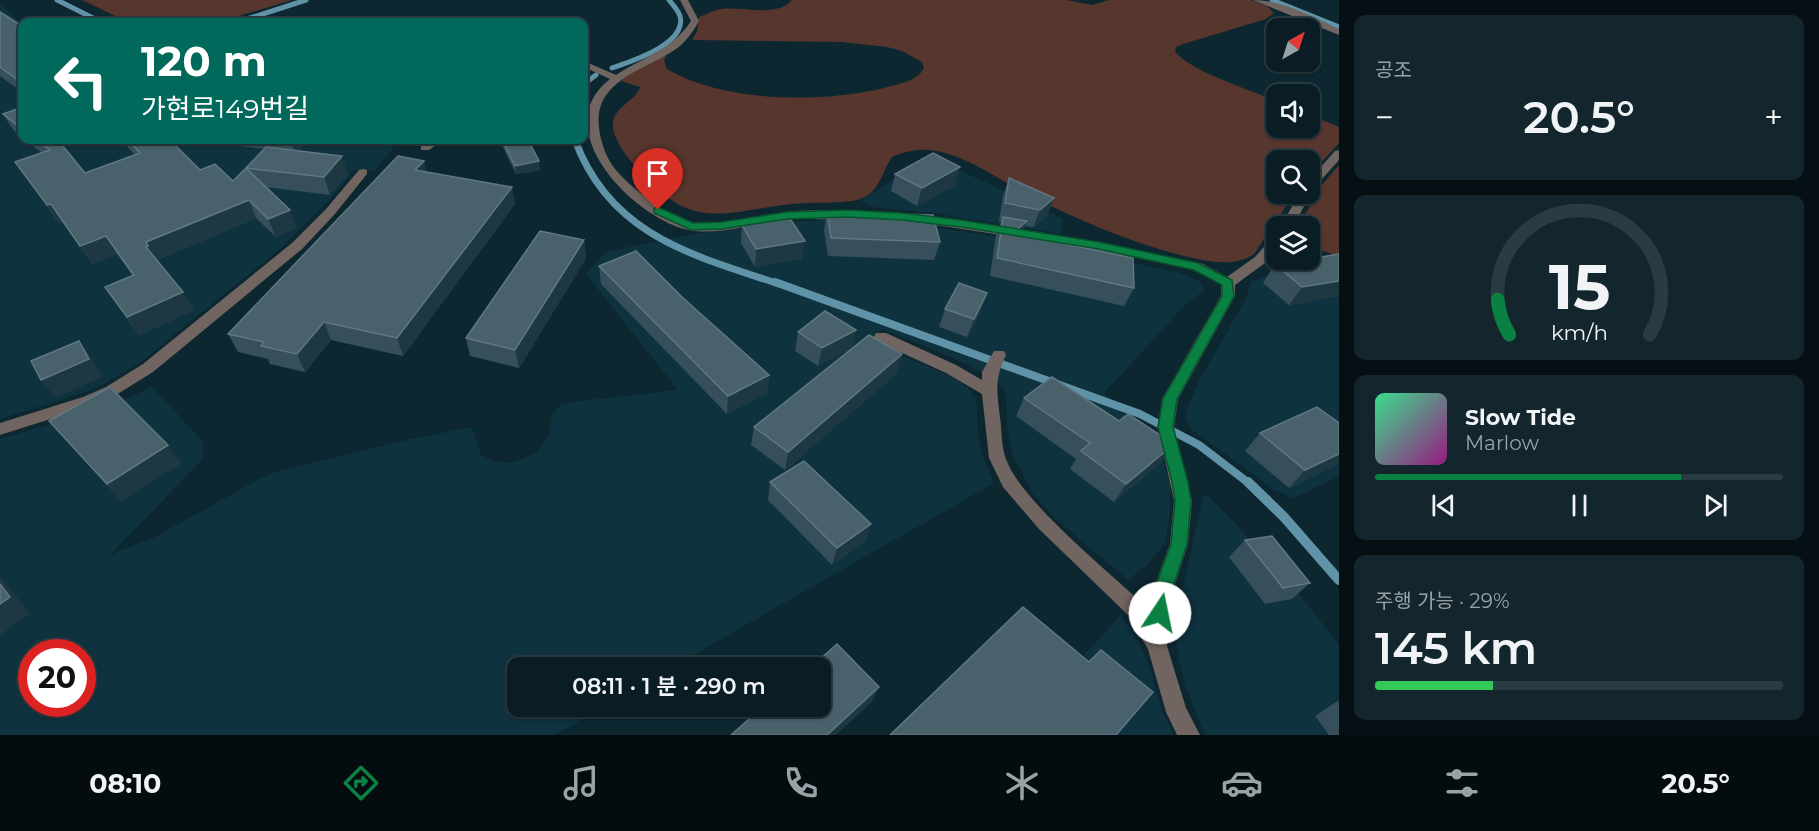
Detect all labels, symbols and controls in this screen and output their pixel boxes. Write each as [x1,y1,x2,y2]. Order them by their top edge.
north arrow [1266,18,1320,72]
map controls [1266,18,1320,270]
text: 120 m [141,35,267,87]
icon: left [42,42,120,120]
text: 공조 [1375,58,1412,82]
button: sound [1266,84,1320,138]
text: 20.5° [1523,89,1635,144]
text: 가현로149번길 [141,92,309,125]
text: − [1375,97,1394,137]
text: + [1764,97,1783,137]
pin [632,148,683,210]
button: search [1266,150,1320,204]
icon: arrive [641,157,674,190]
button: layers [1266,216,1320,270]
text: 15 [1548,249,1610,325]
text: km/h [1550,319,1608,345]
text: Slow Tide [1465,404,1576,431]
text: Marlow [1465,431,1539,455]
icon: previous [1427,489,1460,522]
icon: pause [1563,489,1596,522]
icon: next [1699,489,1732,522]
position arrow [1128,581,1192,645]
text: 주행 가능 · 29% [1375,589,1509,613]
text: 145 km [1375,620,1537,675]
speed limit sign: 20 [18,639,96,717]
text: 08:11 · 1 분 · 290 m [572,673,766,700]
icon: directions [340,762,382,804]
icon: music [560,762,602,804]
icon: phone [780,762,822,804]
icon: climate [1001,762,1043,804]
icon: car [1221,762,1263,804]
icon: filters [1441,762,1483,804]
text: 08:10 [89,767,161,800]
text: 20.5° [1662,767,1730,800]

